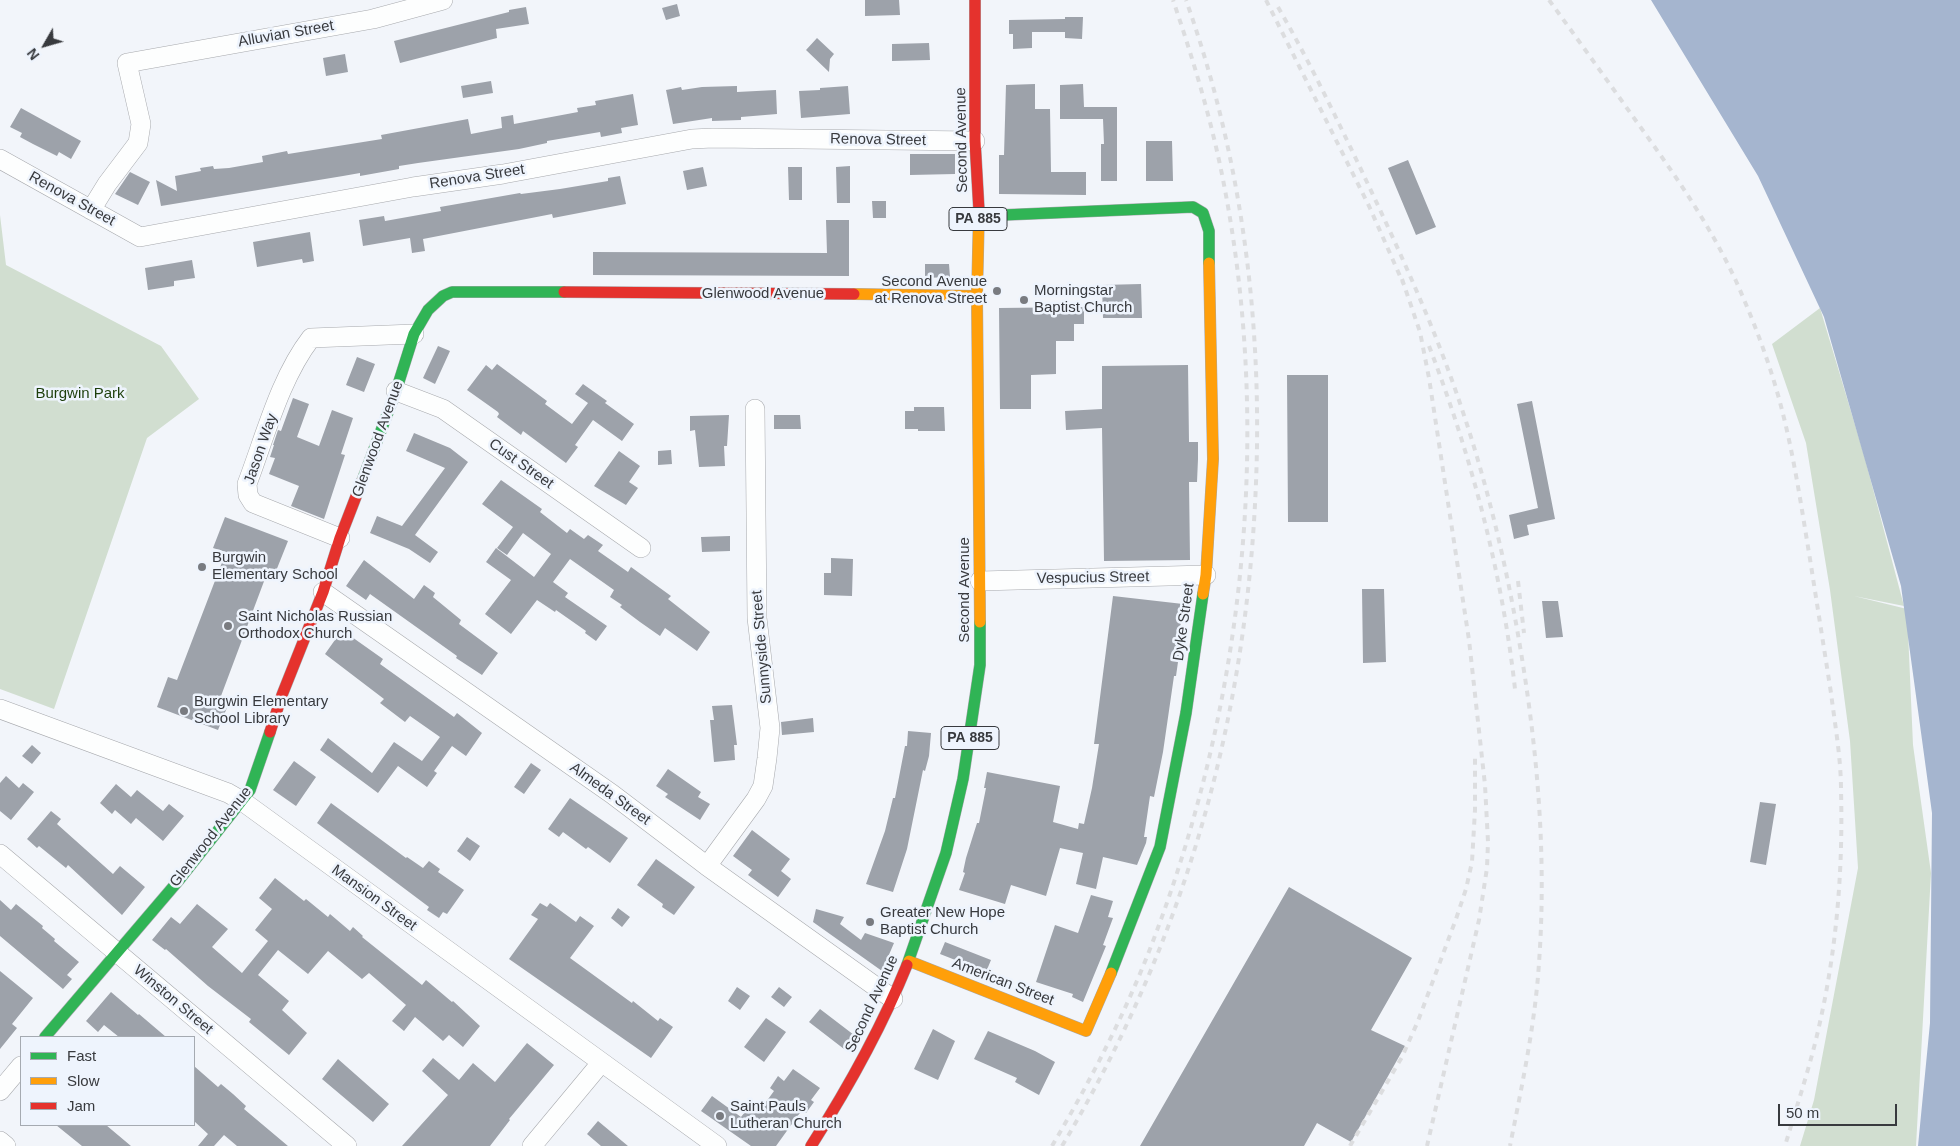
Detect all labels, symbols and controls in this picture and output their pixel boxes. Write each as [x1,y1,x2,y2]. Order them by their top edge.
street label: Alluvian Street [237,17,335,51]
north arrow [20,20,70,70]
text: N [24,45,43,63]
street label: Second Avenue [952,87,972,193]
street label: Renova Street [830,130,926,150]
street label: Renova Street [428,161,526,193]
street label: Renova Street [26,168,118,230]
road number: PA 885 [949,208,1007,230]
place label: Second Avenue at Renova Street [874,273,987,308]
place label: Morningstar Baptist Church [1034,282,1132,317]
street label: Glenwood Avenue [702,285,824,303]
marker: Second Avenue at Renova Street [991,285,1003,297]
marker: Morningstar Baptist Church [1018,294,1030,306]
street label: Glenwood Avenue [349,378,407,500]
park label: Burgwin Park [35,385,125,403]
street label: Jason Way [241,411,281,487]
street label: Cust Street [485,435,557,493]
street label: Second Avenue [956,537,974,643]
place label: Burgwin Elementary School [212,549,338,584]
marker: Burgwin Elementary School [196,561,208,573]
street label: Vespucius Street [1037,568,1149,588]
street label: Dyke Street [1170,582,1198,662]
street label: Sunnyside Street [748,589,776,705]
place label: Saint Nicholas Russian Orthodox Church [238,608,392,643]
marker: Saint Nicholas Russian Orthodox Church [222,620,234,632]
place label: Burgwin Elementary School Library [194,693,328,728]
marker: Burgwin Elementary School Library [178,705,190,717]
road number: PA 885 [941,726,999,750]
street label: Almeda Street [566,759,654,829]
street label: Glenwood Avenue [166,783,256,891]
street label: Mansion Street [328,861,420,935]
place label: Greater New Hope Baptist Church [880,904,1005,939]
marker: Greater New Hope Baptist Church [864,916,876,928]
street label: Second Avenue [842,952,902,1056]
street label: American Street [950,954,1056,1010]
street label: Winston Street [130,961,216,1039]
legend [20,1036,195,1126]
text: Fast [67,1047,96,1064]
text: Slow [67,1072,100,1089]
scale bar [1780,1094,1899,1126]
text: Jam [67,1097,95,1114]
place label: Saint Pauls Lutheran Church [730,1098,842,1133]
text: 50 m [1786,1104,1819,1121]
marker: Saint Pauls Lutheran Church [714,1110,726,1122]

